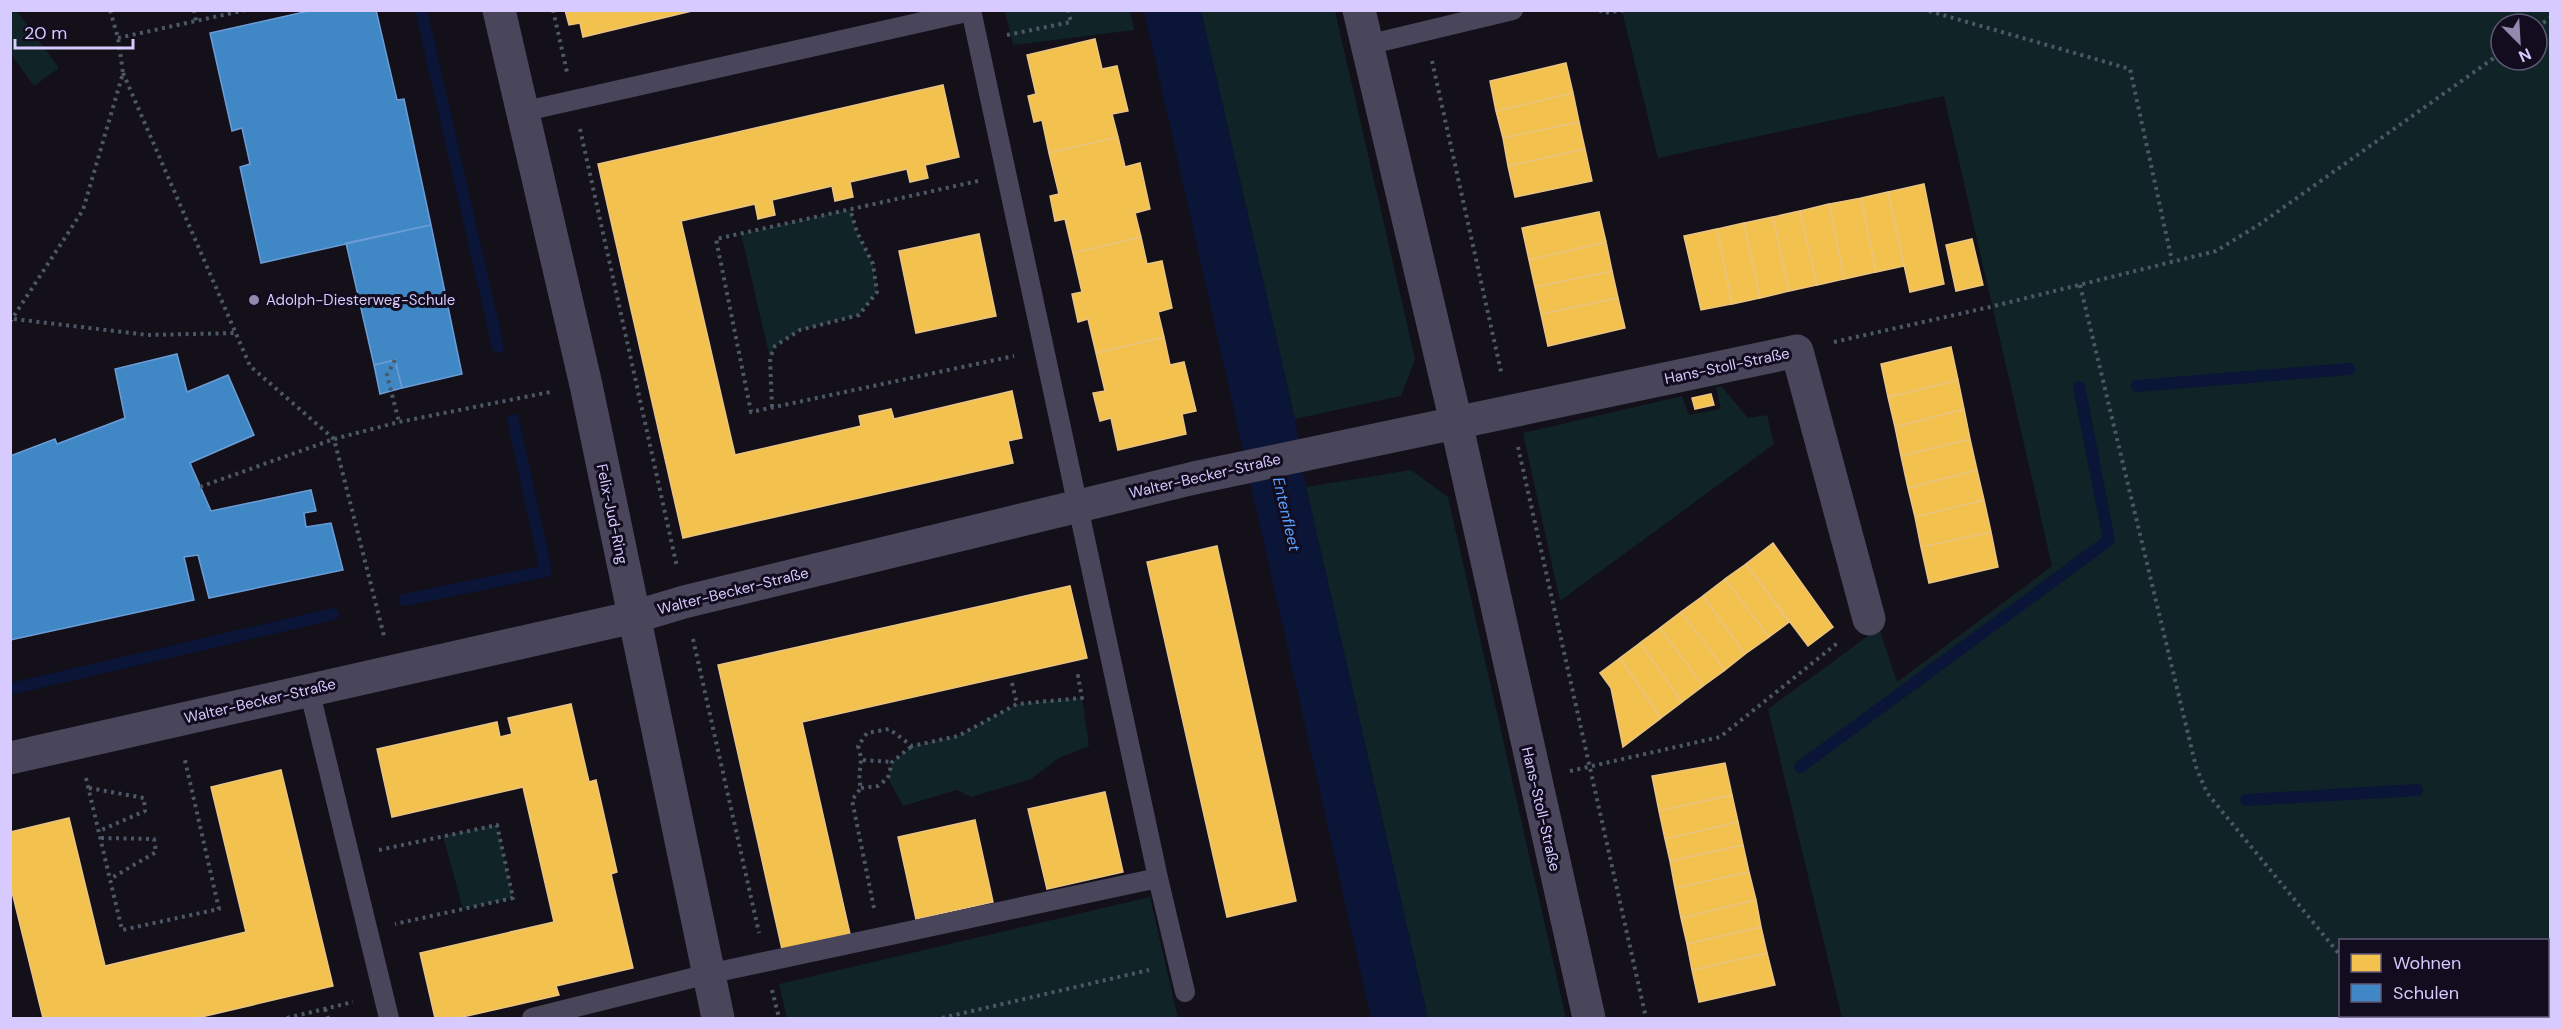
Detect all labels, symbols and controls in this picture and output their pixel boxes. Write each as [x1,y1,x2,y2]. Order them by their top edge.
scale bar [15,12,134,50]
north arrow [2489,12,2549,72]
text: 20 m [24,21,67,45]
text: N [2515,43,2534,67]
place label: Adolph-Diesterweg-Schule [266,290,455,310]
marker: Adolph-Diesterweg-Schule [247,293,261,307]
street label: Hans-Stoll-Straße [1663,343,1791,389]
street label: Walter-Becker-Straße [1127,449,1283,503]
street label: Felix-Jud-Ring [592,462,632,566]
water label: Entenfleet [1268,475,1305,554]
street label: Walter-Becker-Straße [655,563,811,619]
street label: Walter-Becker-Straße [182,674,338,728]
street label: Hans-Stoll-Straße [1517,745,1565,873]
legend [2339,939,2549,1017]
text: Wohnen [2393,951,2461,975]
text: Schulen [2393,981,2459,1005]

